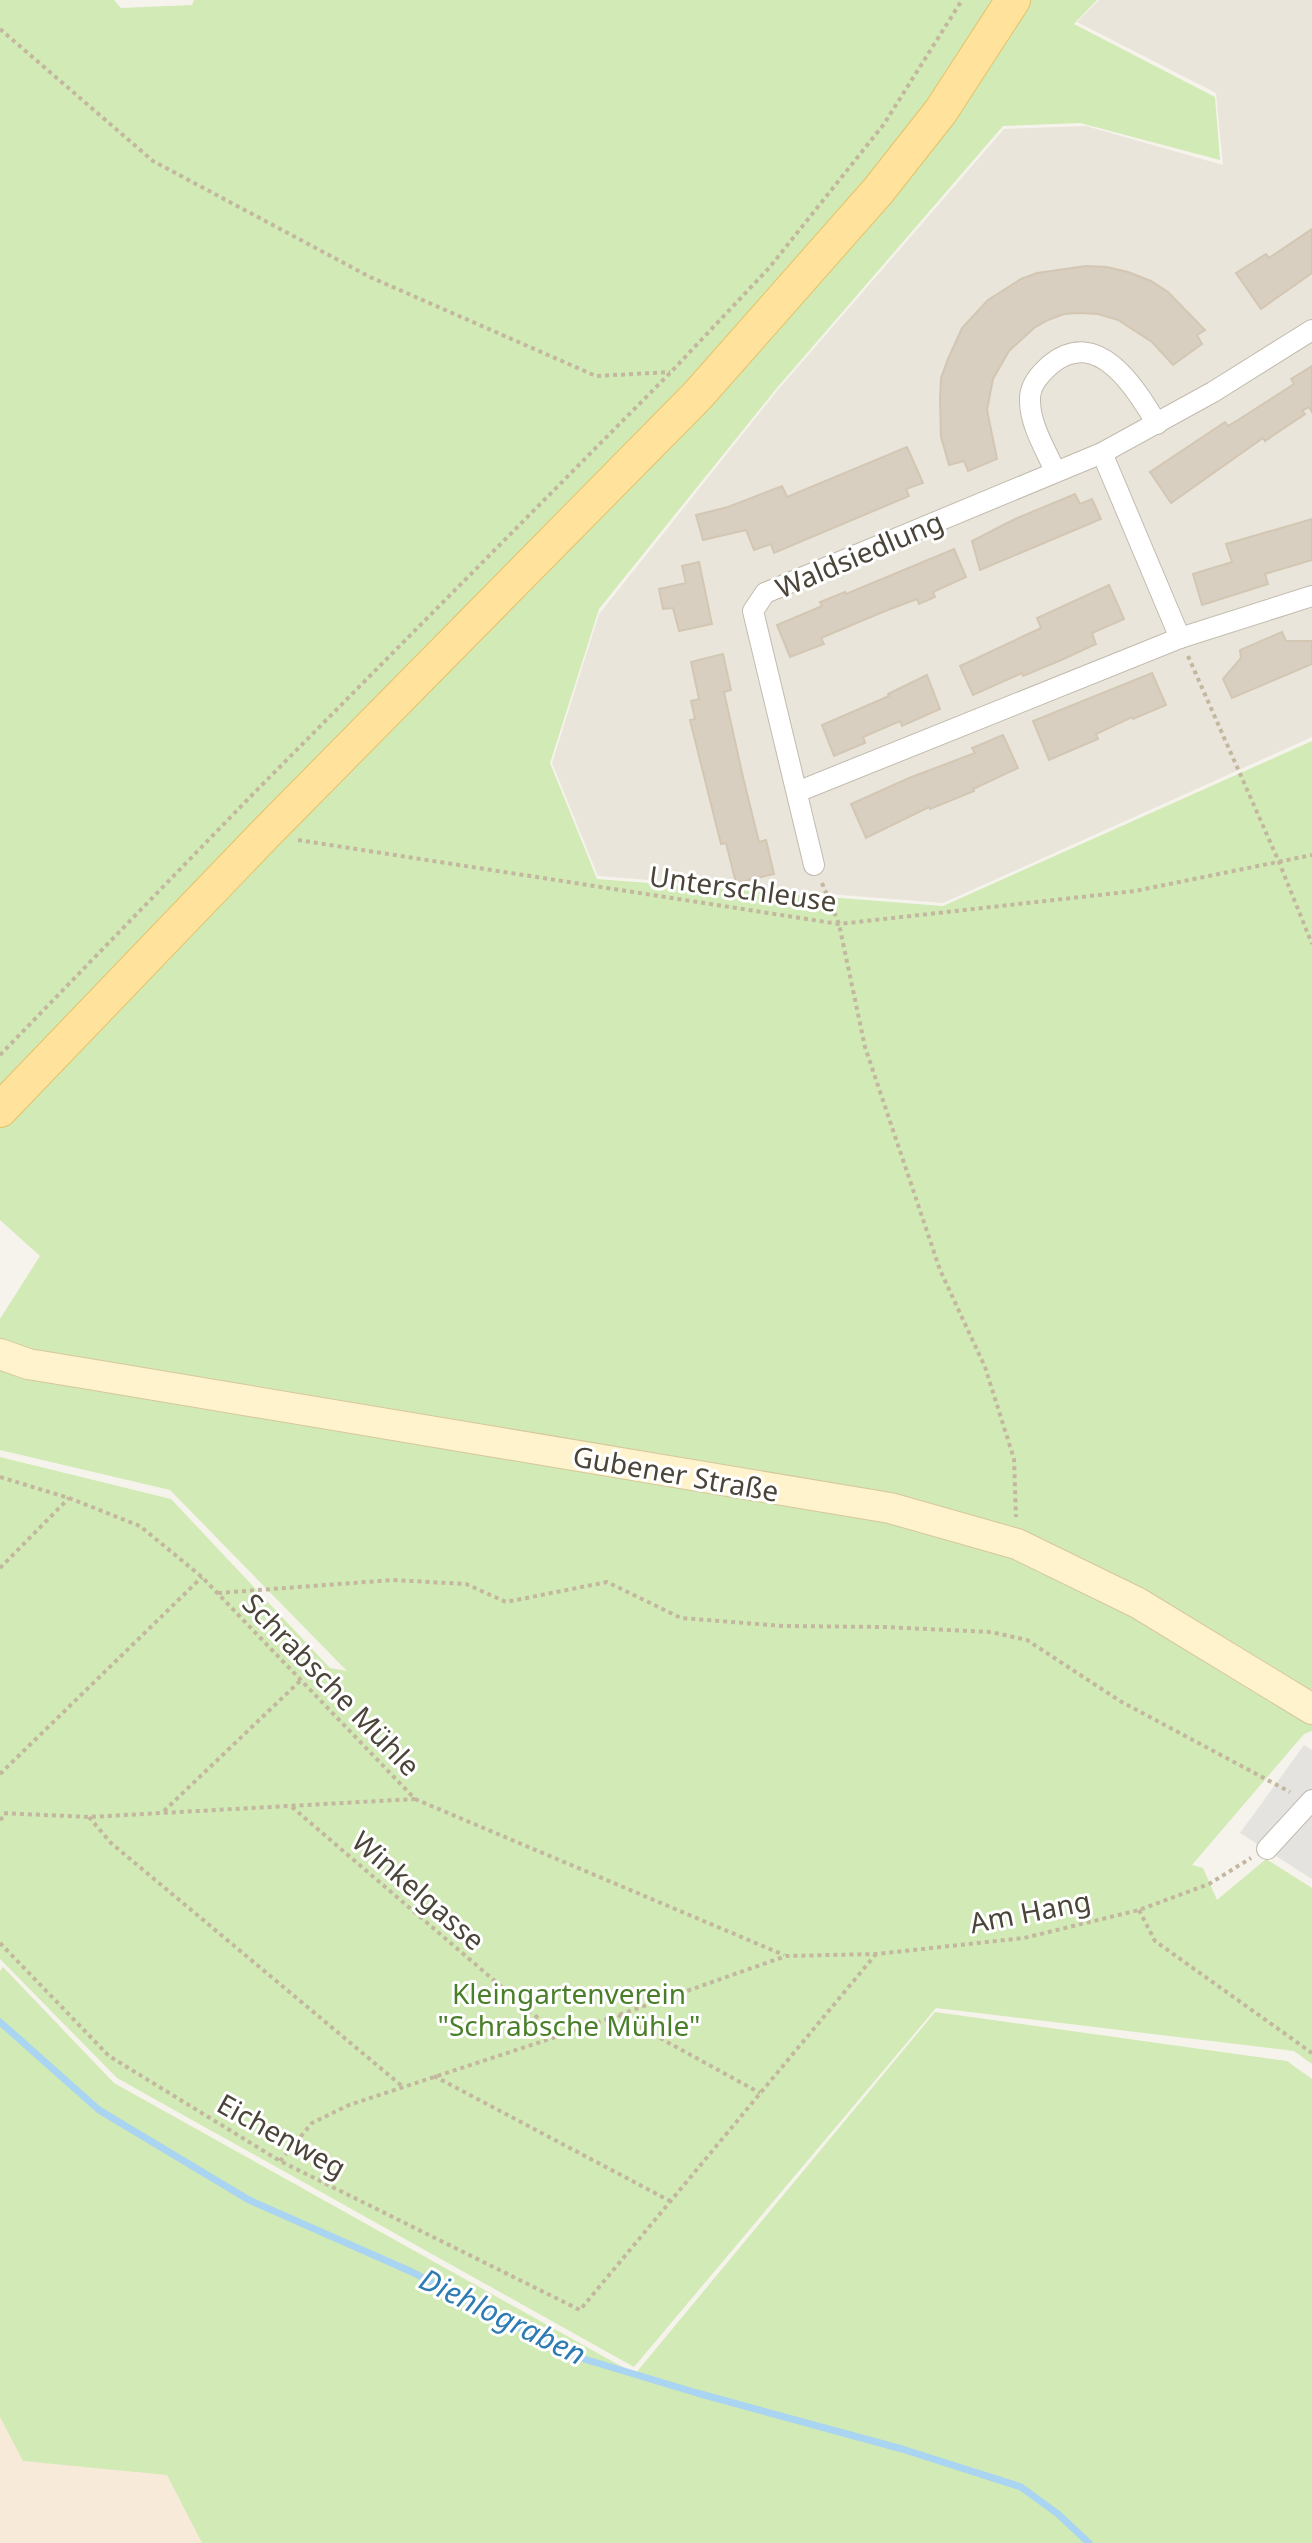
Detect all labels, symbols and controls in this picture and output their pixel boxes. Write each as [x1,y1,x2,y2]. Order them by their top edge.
street label: Waldsiedlung [769,502,949,606]
street label: Unterschleuse [647,856,839,920]
street label: Gubener Straße [570,1436,782,1510]
street label: Schrabsche Mühle [235,1584,429,1784]
street label: Winkelgasse [345,1822,493,1958]
street label: Am Hang [966,1881,1094,1941]
park label: Kleingartenverein "Schrabsche Mühle" [438,1974,700,2044]
street label: Eichenweg [211,2084,353,2186]
water label: Diehlograben [413,2258,593,2374]

